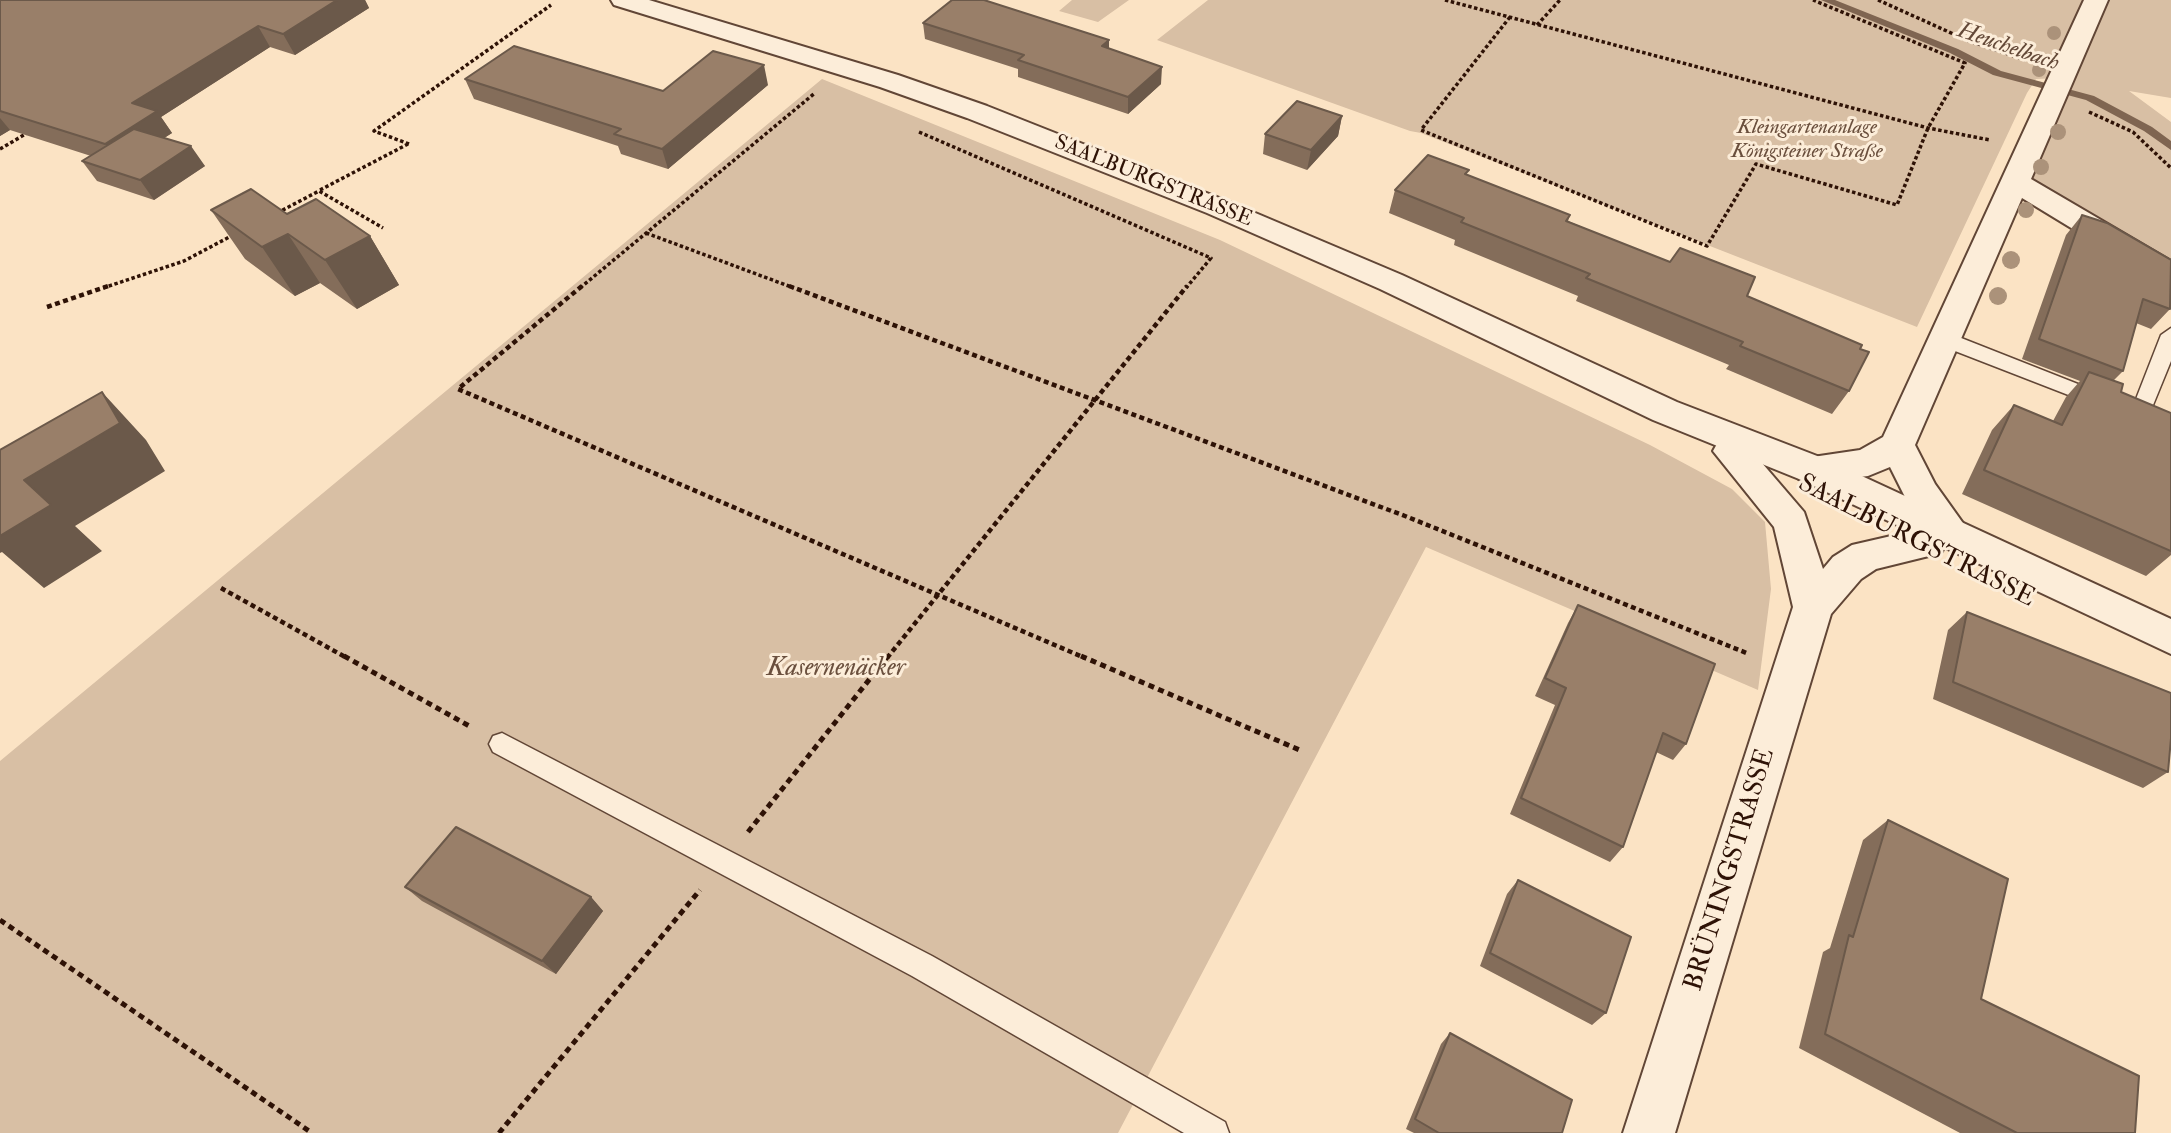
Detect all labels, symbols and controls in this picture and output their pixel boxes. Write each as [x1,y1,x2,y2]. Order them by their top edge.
water label: Heuchelbach [1953,18,2063,78]
park label: Kleingartenanlage Königsteiner Straße [1731,115,1883,165]
street label: SAALBURGSTRASSE [1050,131,1256,233]
street label: SAALBURGSTRASSE [1792,469,2040,615]
park label: Kasernenäcker [767,653,905,685]
street label: BRÜNINGSTRASSE [1679,745,1783,995]

